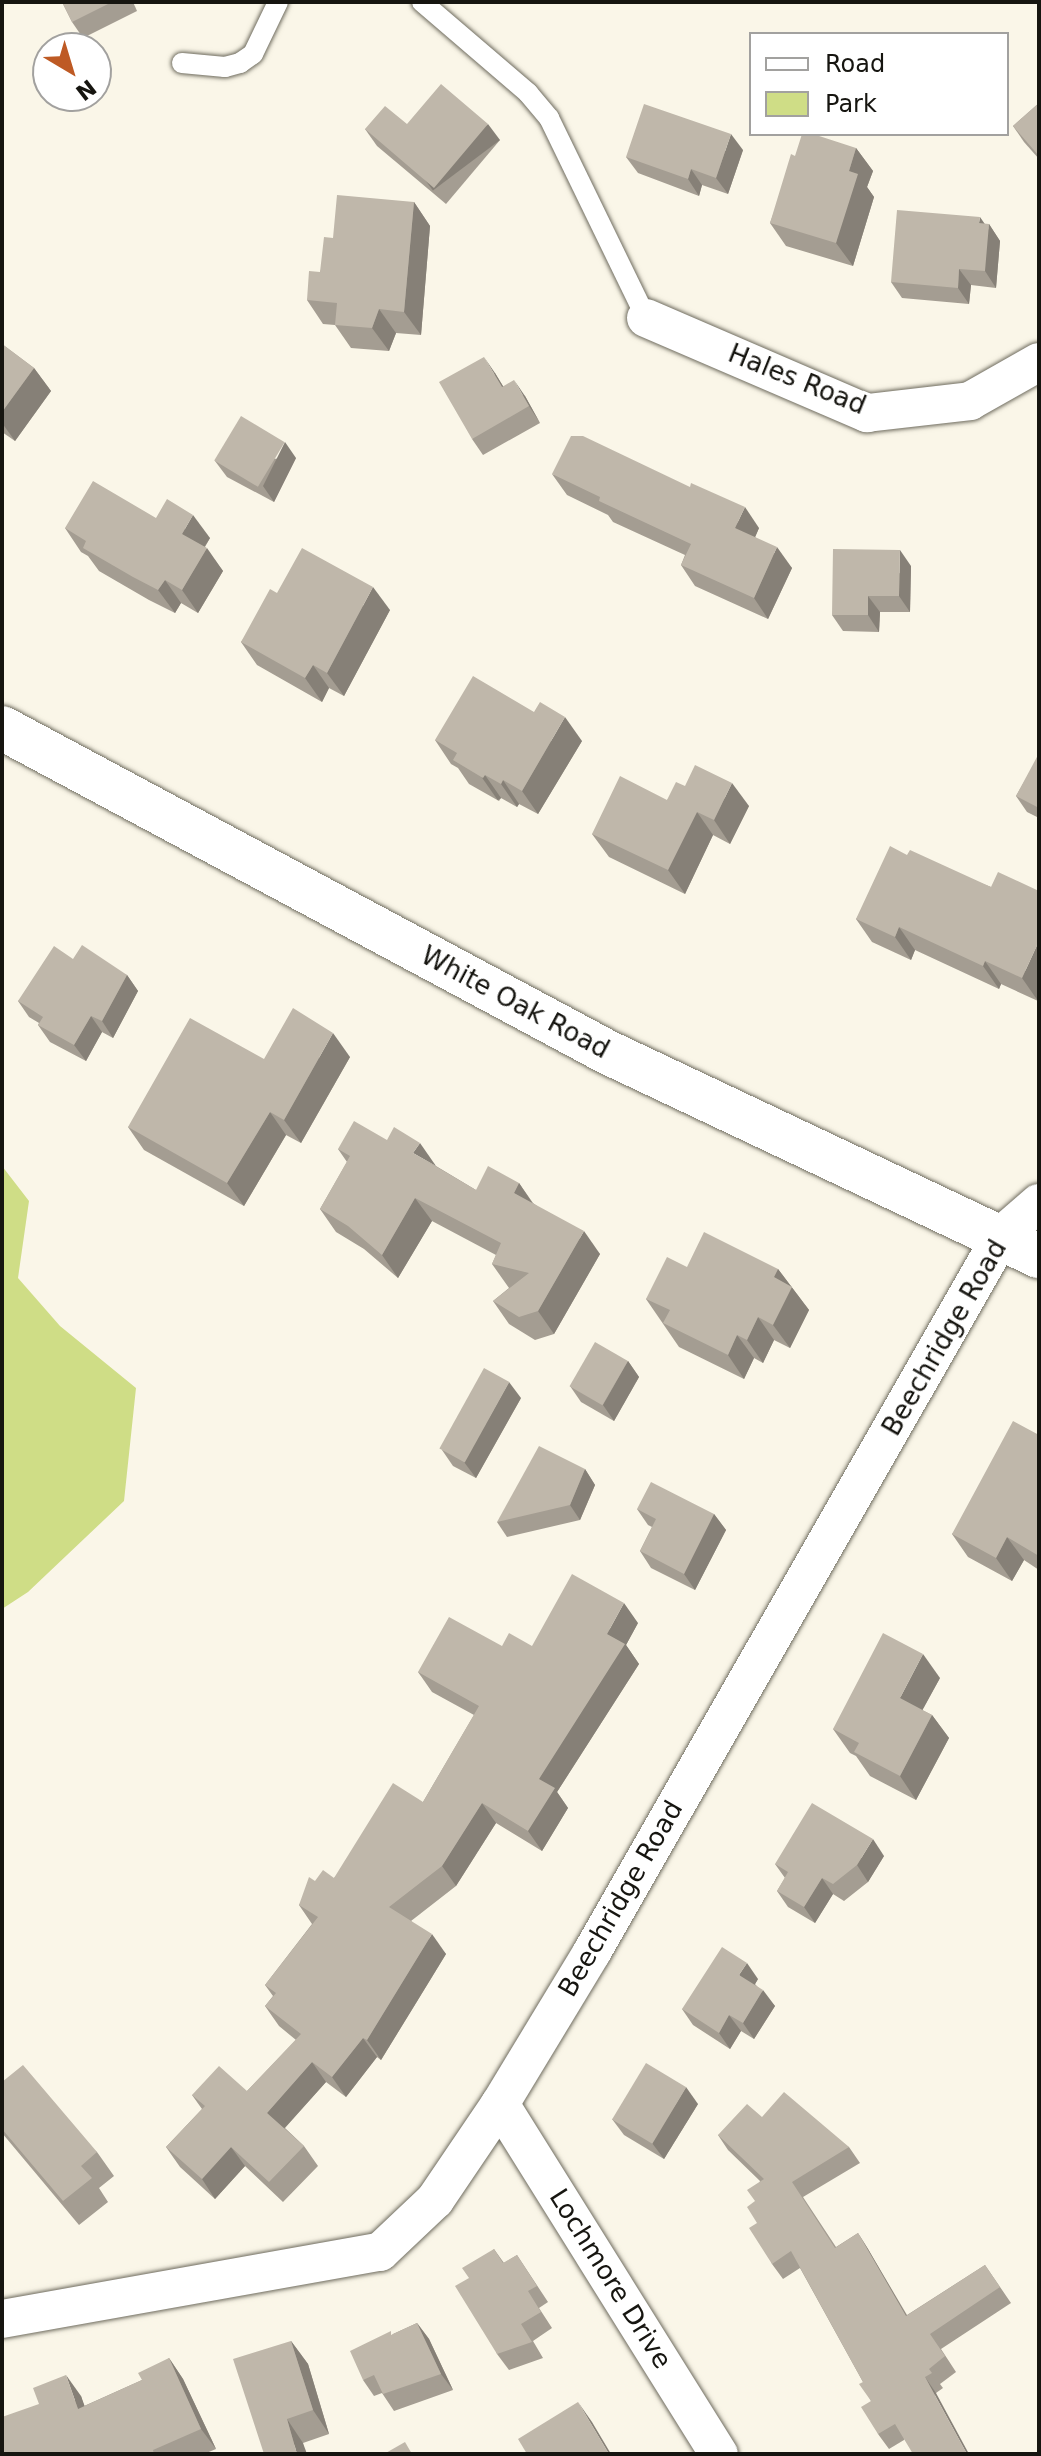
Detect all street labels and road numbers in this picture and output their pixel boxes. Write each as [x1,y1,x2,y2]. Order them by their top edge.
street label: Hales Road [724,338,870,422]
street label: White Oak Road [415,940,615,1066]
street label: Beechridge Road [876,1234,1014,1442]
street label: Beechridge Road [552,1795,690,2003]
street label: Lochmore Drive [542,2184,678,2374]

